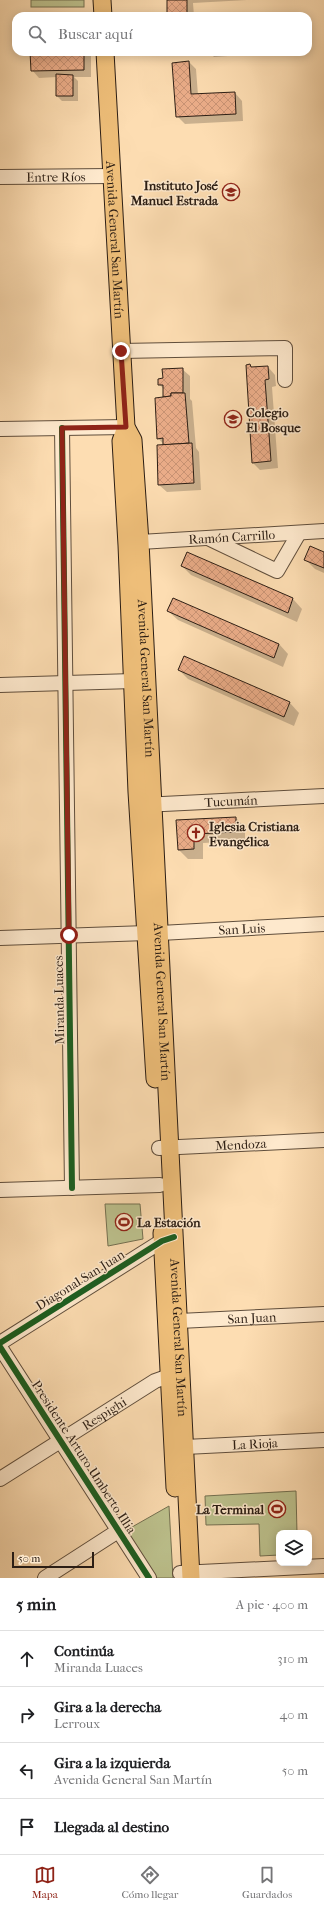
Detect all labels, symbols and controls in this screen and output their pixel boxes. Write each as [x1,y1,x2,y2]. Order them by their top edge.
search box [12,12,312,56]
icon: search [26,23,48,45]
text: Buscar aquí [58,25,133,43]
street label: Avenida General San Martín [104,159,127,320]
street label: Entre Ríos [26,169,86,184]
place label: Instituto José Manuel Estrada [130,178,219,208]
school or university icon: Instituto José Manuel Estrada [221,182,241,202]
route end [112,342,130,360]
place label: Colegio El Bosque [246,405,301,436]
school or university icon: Colegio El Bosque [223,409,243,429]
street label: Ramón Carrillo [188,526,276,547]
street label: Avenida General San Martín [135,598,158,758]
street label: Tucumán [204,792,258,809]
place label: Iglesia Cristiana Evangélica [209,819,300,850]
church icon: Iglesia Cristiana Evangélica [186,823,206,843]
street label: San Luis [218,920,266,937]
street label: Avenida General San Martín [151,921,174,1082]
route start [60,926,78,944]
street label: Miranda Luaces [51,955,67,1045]
street label: Mendoza [215,1135,268,1153]
sports icon: La Estación [114,1212,134,1232]
place label: La Estación [137,1215,201,1230]
street label: Diagonal San Juan [33,1246,128,1313]
street label: Avenida General San Martín [168,1257,191,1417]
street label: San Juan [227,1309,277,1326]
street label: Presidente Arturo Umberto Illia [29,1378,140,1537]
street label: Respighi [79,1394,129,1433]
street label: La Rioja [232,1435,279,1452]
sports icon: La Terminal [267,1499,287,1519]
place label: La Terminal [196,1502,264,1517]
map controls [276,1530,312,1566]
button: layers [276,1530,312,1566]
scale bar [12,1550,94,1569]
text: 50 m [18,1552,40,1565]
text: 5 min [16,1594,56,1614]
text: A pie · 400 m [236,1597,308,1612]
text: Continúa [54,1642,114,1660]
icon: ahead [16,1648,38,1670]
text: 310 m [277,1651,308,1666]
text: Miranda Luaces [54,1660,143,1675]
text: Gira a la derecha [54,1698,161,1716]
icon: right [16,1704,38,1726]
text: 40 m [280,1707,308,1722]
text: Lerroux [54,1716,100,1731]
text: Gira a la izquierda [54,1754,170,1772]
icon: left [16,1760,38,1782]
text: 50 m [282,1763,308,1778]
text: Avenida General San Martín [54,1772,212,1787]
icon: arrive [16,1816,38,1838]
text: Llegada al destino [54,1818,169,1836]
tab: Mapa [32,1864,58,1901]
tab: Cómo llegar [121,1864,178,1901]
tab: Guardados [242,1864,292,1901]

